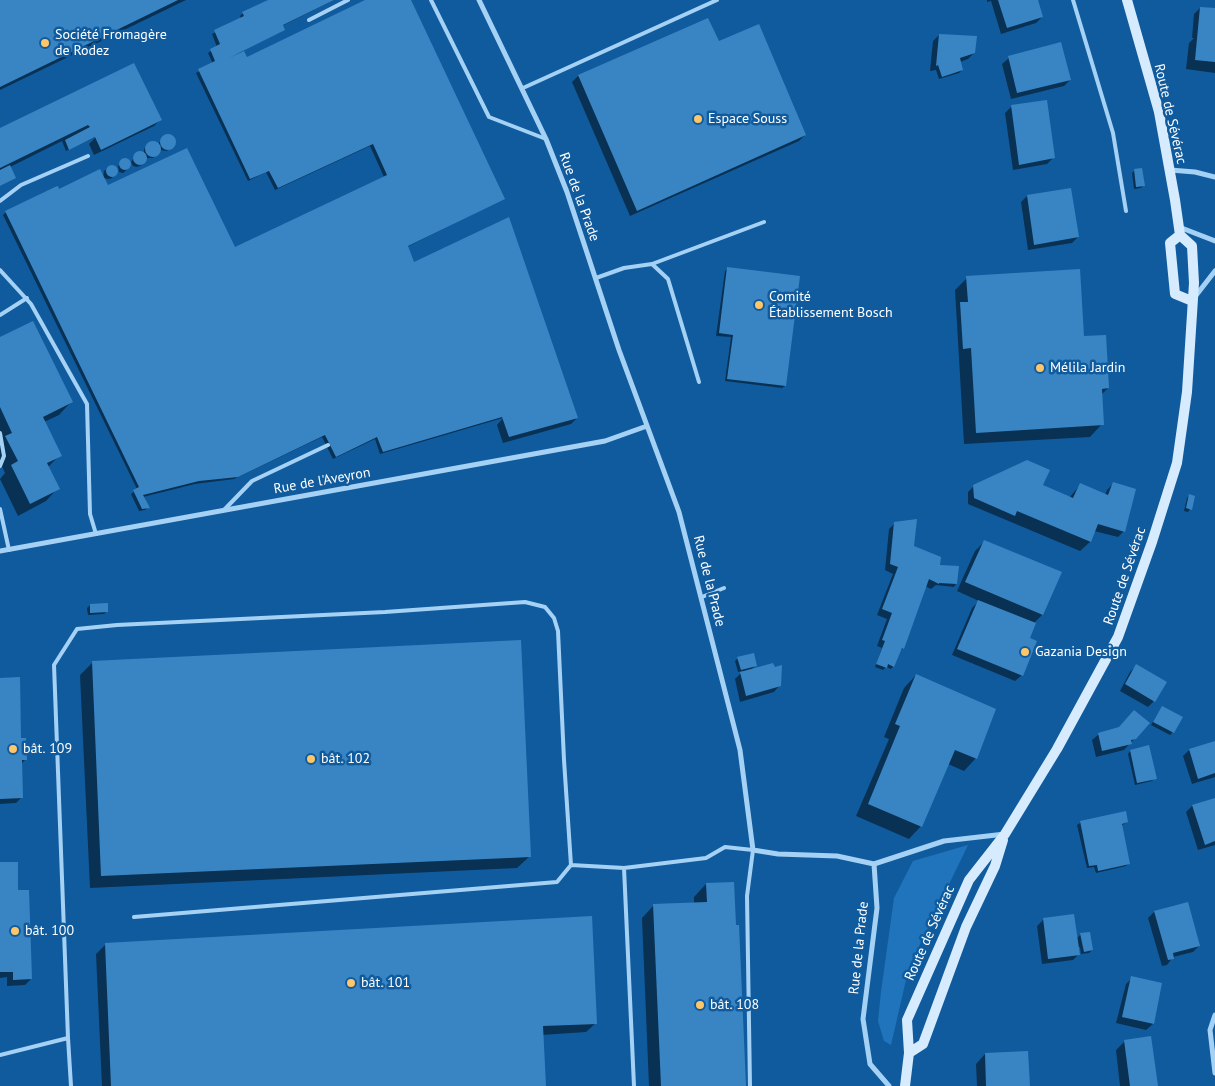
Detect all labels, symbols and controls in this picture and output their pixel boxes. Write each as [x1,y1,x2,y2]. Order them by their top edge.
place label: Société Fromagère de Rodez [55,27,167,59]
marker: Société Fromagère de Rodez [39,37,51,49]
street label: Route de Sévérac [1150,62,1190,166]
place label: Espace Souss [708,111,787,127]
marker: Espace Souss [692,113,704,125]
street label: Rue de la Prade [555,150,603,244]
place label: Comité Établissement Bosch [769,289,893,322]
marker: Comité Établissement Bosch [753,299,765,311]
place label: Mélila Jardin [1050,360,1126,376]
marker: Mélila Jardin [1034,362,1046,374]
street label: Rue de l'Aveyron [272,464,372,498]
street label: Route de Sévérac [1100,525,1150,627]
street label: Rue de la Prade [690,534,728,628]
place label: Gazania Design [1035,644,1127,660]
marker: Gazania Design [1019,646,1031,658]
place label: bât. 109 [23,741,72,757]
marker: bât. 109 [7,743,19,755]
place label: bât. 102 [321,751,370,767]
marker: bât. 102 [305,753,317,765]
street label: Route de Sévérac [901,883,959,983]
street label: Rue de la Prade [846,901,872,995]
place label: bât. 100 [25,923,74,939]
marker: bât. 100 [9,925,21,937]
place label: bât. 101 [361,975,410,991]
marker: bât. 101 [345,977,357,989]
place label: bât. 108 [710,997,759,1013]
marker: bât. 108 [694,999,706,1011]

